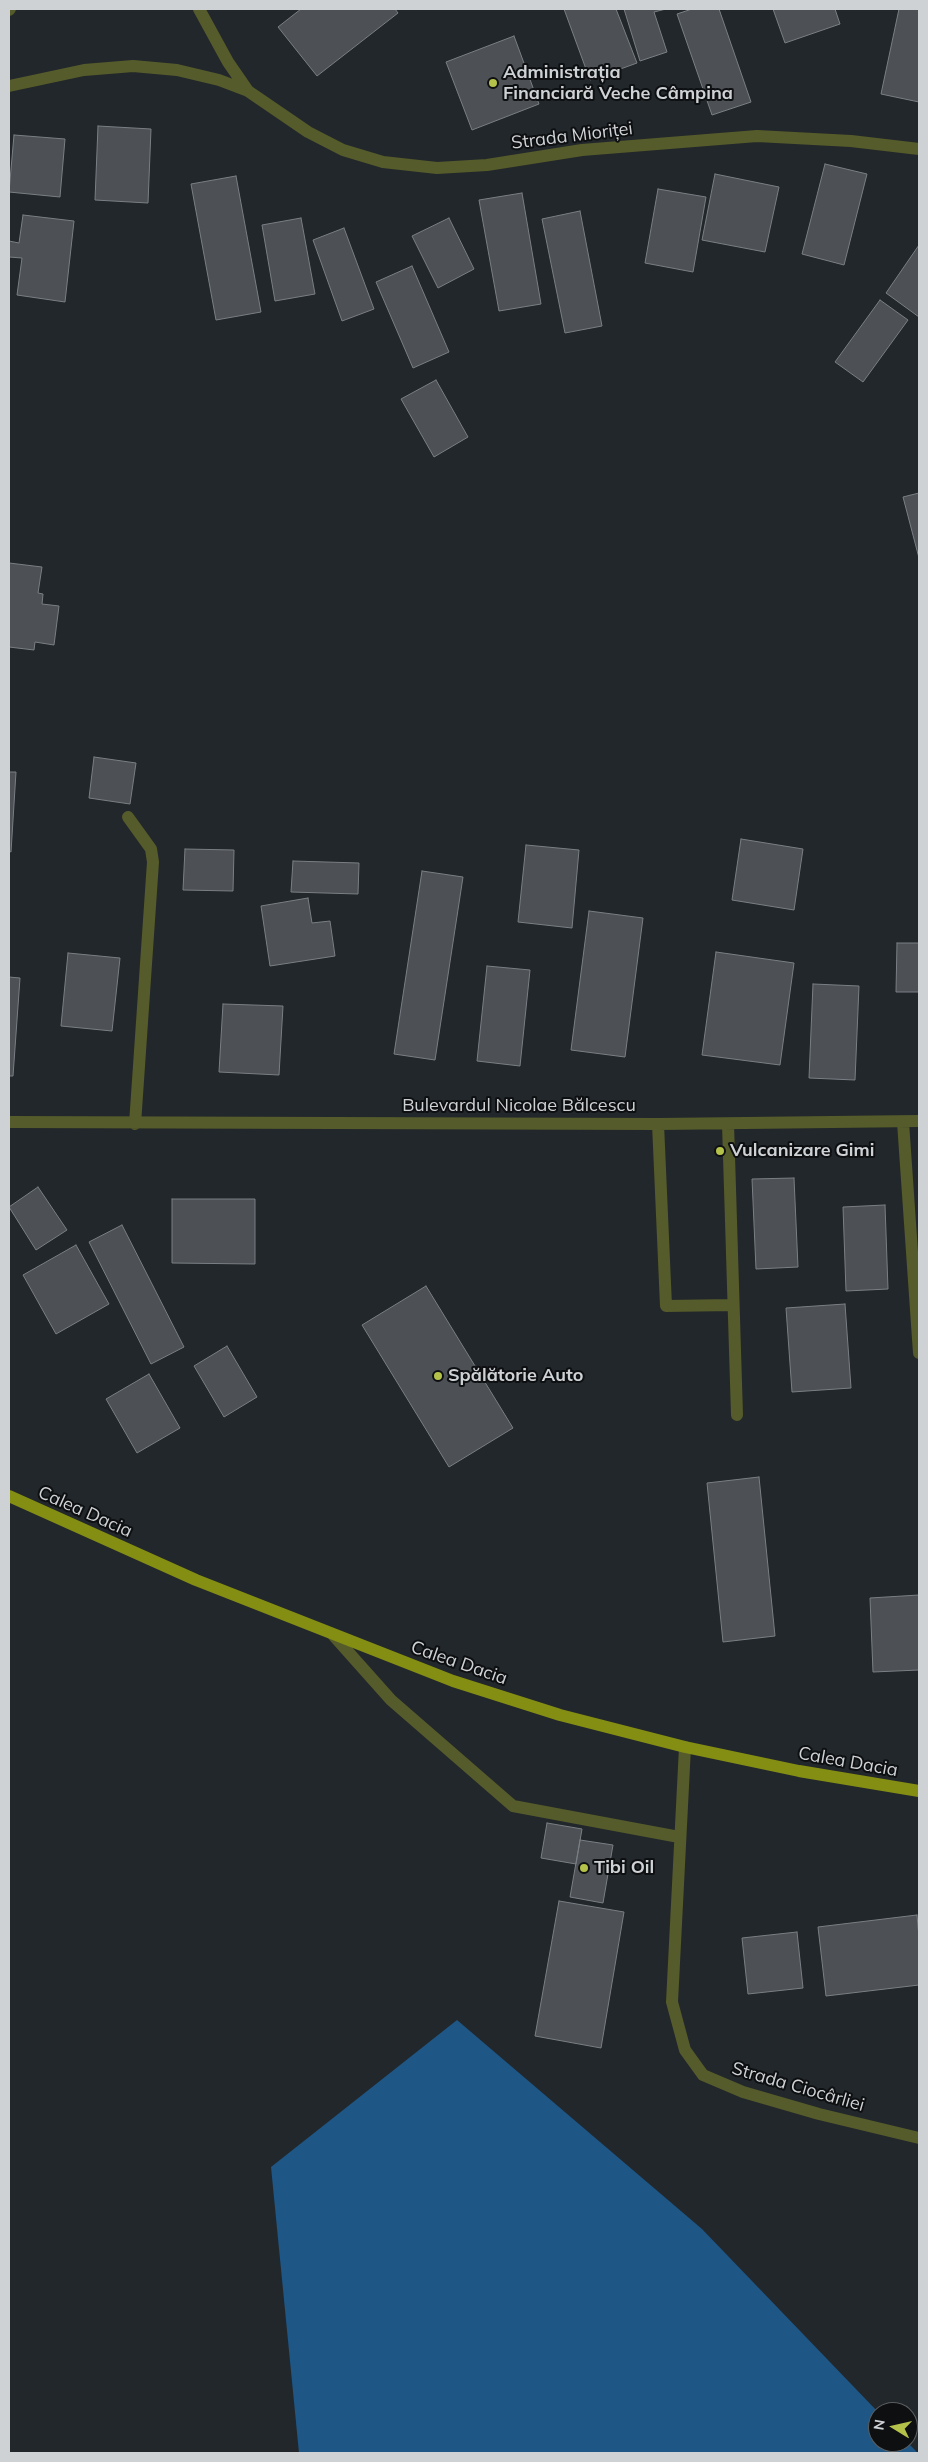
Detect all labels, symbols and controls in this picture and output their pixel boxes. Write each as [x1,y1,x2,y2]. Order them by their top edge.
place label: Administrația Financiară Veche Câmpina [503,62,733,104]
marker: Administrația Financiară Veche Câmpina [487,77,499,89]
street label: Strada Mioriței [510,118,634,154]
street label: Bulevardul Nicolae Bălcescu [402,1095,636,1117]
place label: Vulcanizare Gimi [730,1140,874,1162]
marker: Vulcanizare Gimi [714,1145,726,1157]
place label: Spălătorie Auto [448,1365,583,1387]
marker: Spălătorie Auto [432,1370,444,1382]
street label: Calea Dacia [35,1482,135,1542]
street label: Calea Dacia [408,1636,510,1690]
street label: Calea Dacia [797,1743,899,1781]
place label: Tibi Oil [594,1857,654,1879]
marker: Tibi Oil [578,1862,590,1874]
street label: Strada Ciocârliei [729,2058,867,2116]
north arrow [868,2402,918,2452]
text: N [869,2418,889,2431]

